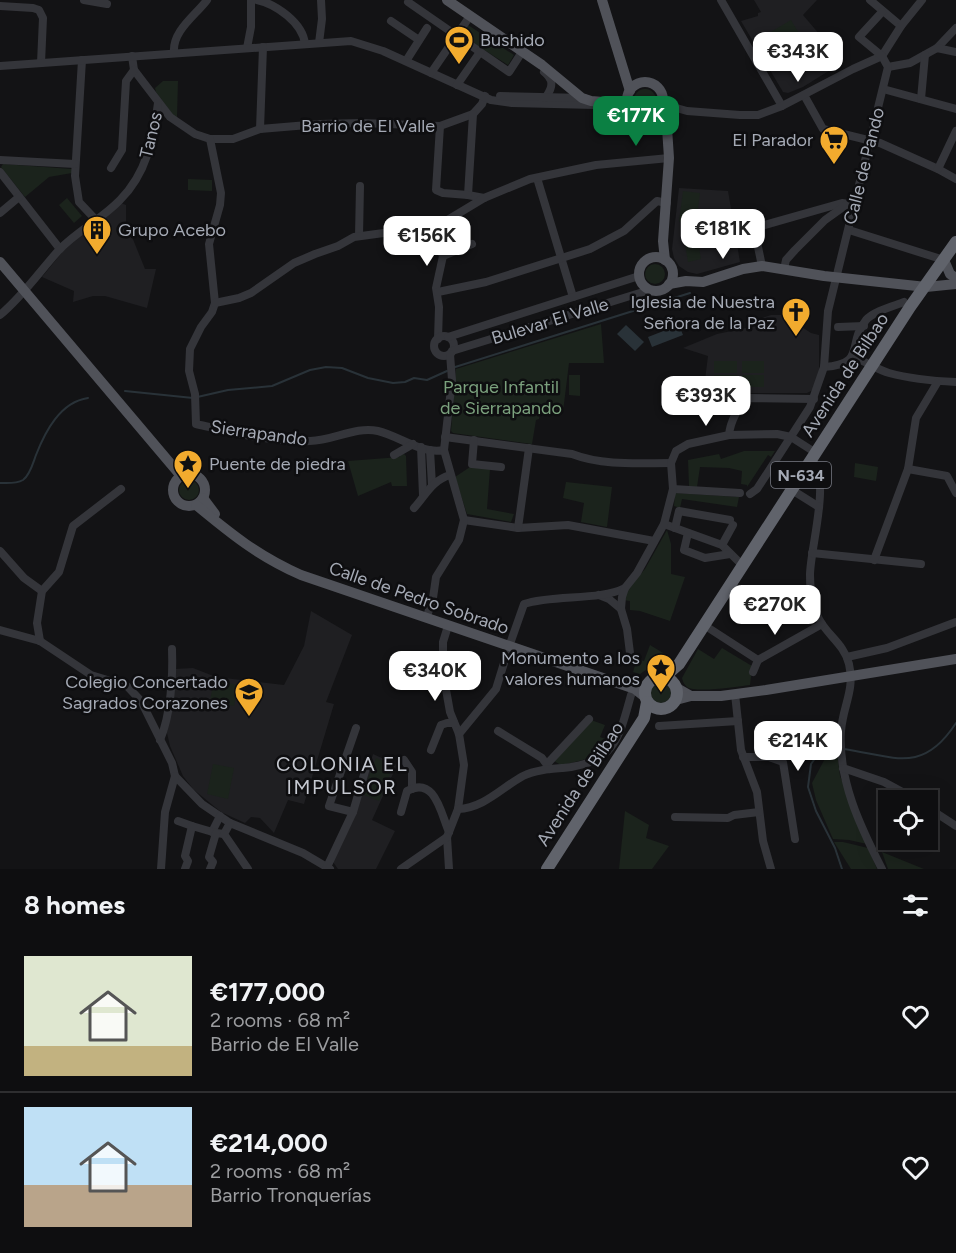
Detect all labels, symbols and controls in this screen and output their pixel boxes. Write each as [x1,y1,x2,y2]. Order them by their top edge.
sports icon: Bushido [443,24,475,66]
place label: Bushido [480,29,545,51]
pin: €343K [756,32,840,83]
text: €343K [767,39,829,63]
pin: €177K [594,96,678,147]
text: €177K [607,103,665,127]
street label: Calle de Pando [839,105,889,227]
street label: Tanos [135,110,167,160]
street label: Barrio de El Valle [301,115,435,137]
supermarket icon: El Parador [818,124,850,166]
place label: El Parador [732,129,813,151]
pin: €181K [681,209,765,260]
building icon: Grupo Acebo [81,214,113,256]
pin: €156K [385,216,469,267]
text: €181K [695,216,751,240]
place label: Grupo Acebo [118,219,226,241]
text: €156K [398,223,456,247]
place label: Iglesia de Nuestra Señora de la Paz [630,291,775,334]
street label: Bulevar El Valle [489,293,611,349]
church icon: Iglesia de Nuestra Señora de la Paz [780,296,812,338]
street label: Avenida de Bilbao [797,309,893,441]
park label: Parque Infantil de Sierrapando [440,376,562,419]
pin: €393K [664,376,748,427]
text: €393K [675,383,737,407]
street label: Sierrapando [209,415,309,451]
place icon: Puente de piedra [172,448,204,490]
place label: Puente de piedra [209,453,346,475]
road number: N-634 [771,462,831,488]
street label: Calle de Pedro Sobrado [326,557,512,639]
pin: €270K [733,585,817,636]
text: €270K [744,592,806,616]
place label: Monumento a los valores humanos [501,647,640,690]
pin: €340K [393,651,477,702]
place icon: Monumento a los valores humanos [645,652,677,694]
text: €340K [403,658,467,682]
place label: Colegio Concertado Sagrados Corazones [62,671,228,714]
school or university icon: Colegio Concertado Sagrados Corazones [233,676,265,718]
street label: Avenida de Bilbao [532,718,628,850]
pin: €214K [756,721,840,772]
text: €214K [768,728,828,752]
district label: COLONIA EL IMPULSOR [276,752,408,799]
map controls [878,790,938,850]
button: locate [878,790,938,850]
text: 8 homes [24,889,125,921]
icon: filters [899,889,932,922]
text: €177,000 [210,976,325,1008]
icon: home [72,980,144,1052]
icon: heart [899,1000,932,1033]
text: 2 rooms · 68 m² [210,1008,350,1032]
text: Barrio de El Valle [210,1032,359,1056]
text: €214,000 [210,1127,328,1159]
icon: home [72,1131,144,1203]
icon: heart [899,1151,932,1184]
text: 2 rooms · 68 m² [210,1159,350,1183]
text: Barrio Tronquerías [210,1183,371,1207]

